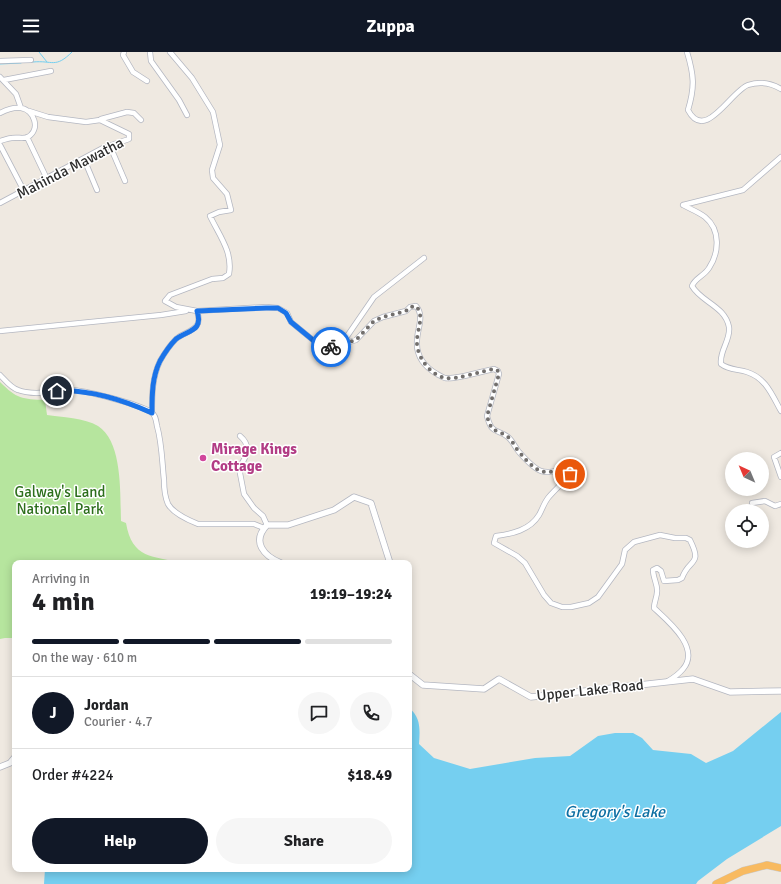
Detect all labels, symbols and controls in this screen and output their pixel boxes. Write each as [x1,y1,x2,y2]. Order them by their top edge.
icon: menu [20,15,42,37]
text: Zuppa [366,15,415,37]
icon: search [739,15,761,37]
street label: Mahinda Mawatha [13,133,127,203]
courier [311,327,351,367]
icon: bike [320,336,342,358]
pin [40,374,74,408]
icon: home [46,380,68,402]
place label: Mirage Kings Cottage [211,440,297,475]
north arrow [725,452,769,496]
map controls [725,452,769,548]
marker: Mirage Kings Cottage [198,453,208,463]
pin [553,457,587,491]
icon: bag [559,463,581,485]
park label: Galway's Land National Park [14,483,106,518]
button: locate [725,504,769,548]
text: Arriving in [32,571,90,587]
text: 19:19–19:24 [310,585,392,603]
text: 4 min [32,586,95,618]
text: On the way · 610 m [32,650,137,666]
street label: Upper Lake Road [536,675,645,705]
button: chat [298,692,340,734]
button: phone [350,692,392,734]
text: Jordan [84,696,129,714]
text: J [49,704,57,722]
text: Courier · 4.7 [84,714,153,730]
text: Order #4224 [32,766,114,784]
text: $18.49 [347,766,392,784]
water label: Gregory's Lake [565,802,666,822]
button: Help [32,818,208,864]
button: Share [216,818,392,864]

